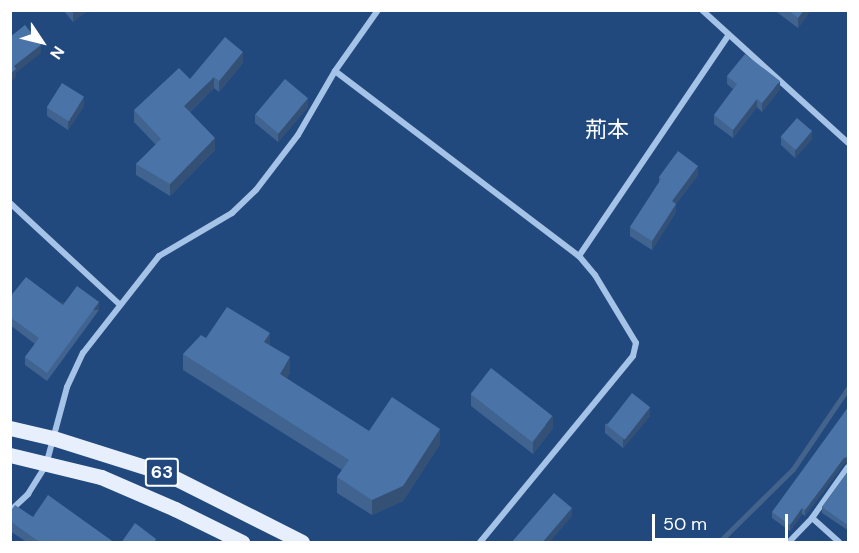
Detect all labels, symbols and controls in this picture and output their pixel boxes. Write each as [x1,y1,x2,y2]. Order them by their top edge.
north arrow [12,12,72,72]
text: N [45,42,69,63]
district label: 荊本 [585,117,629,143]
road number: 63 [144,457,180,487]
scale bar [655,502,792,540]
text: 50 m [663,512,707,536]

